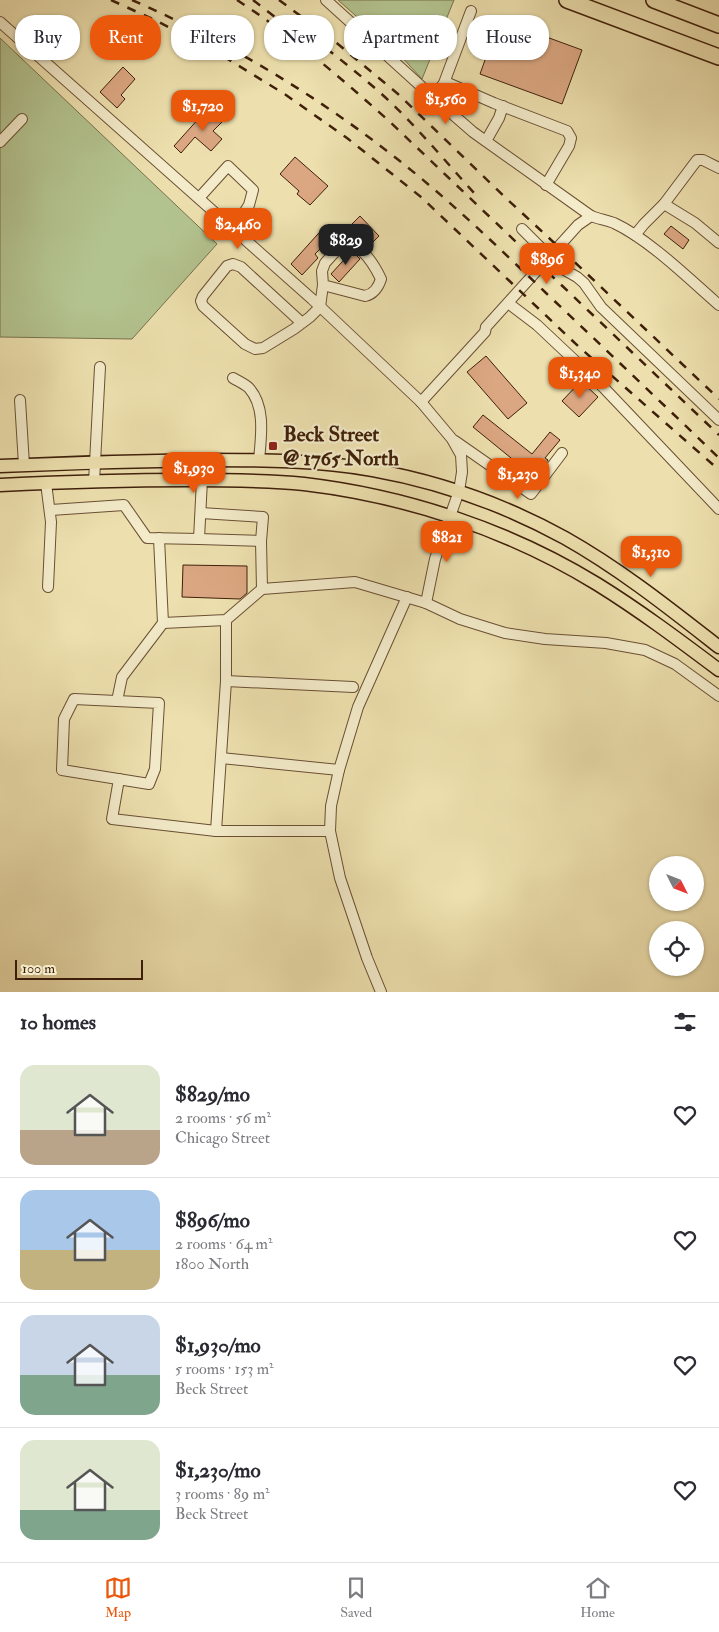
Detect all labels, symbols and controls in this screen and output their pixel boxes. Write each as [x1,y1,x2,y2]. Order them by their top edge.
chip: Buy [15,15,80,60]
chip: Rent [90,15,161,60]
chip: Filters [171,15,254,60]
chip: New [264,15,334,60]
chip: Apartment [344,15,457,60]
chip: House [467,15,549,60]
pin: $1,560 [405,82,487,125]
text: $1,560 [425,89,467,109]
pin: $1,720 [162,90,244,132]
text: $1,720 [182,96,224,116]
pin: $2,460 [197,208,279,250]
text: $2,460 [215,214,261,234]
pin: $829 [316,224,376,266]
text: $829 [330,230,362,250]
pin: $896 [517,242,577,285]
text: $896 [531,249,563,269]
pin: $1,340 [539,356,621,399]
text: $1,340 [559,363,601,383]
place label: Beck Street @ 1765 North [283,421,399,472]
marker: Beck Street @ 1765 North [267,440,279,452]
pin: $1,930 [153,452,235,494]
text: $1,930 [173,458,215,478]
pin: $1,230 [477,458,559,500]
text: $1,230 [497,464,539,484]
pin: $821 [417,520,477,563]
text: $821 [432,527,462,547]
pin: $1,310 [610,536,692,578]
text: $1,310 [632,542,670,562]
north arrow [649,856,704,911]
map controls [649,856,704,976]
button: locate [649,921,704,976]
scale bar [15,957,142,980]
text: 100 m [22,960,55,977]
icon: filters [671,1008,699,1036]
text: 10 homes [20,1009,96,1036]
text: $829/mo [175,1081,250,1108]
icon: home [60,1085,120,1145]
icon: heart [671,1101,699,1129]
text: 2 rooms · 56 m² [175,1108,271,1128]
text: Chicago Street [175,1128,270,1148]
text: $896/mo [175,1207,250,1234]
icon: home [60,1210,120,1270]
icon: heart [671,1226,699,1254]
text: 2 rooms · 64 m² [175,1234,273,1254]
text: 1800 North [175,1254,249,1274]
text: $1,930/mo [175,1332,261,1359]
icon: home [60,1335,120,1395]
icon: heart [671,1351,699,1379]
text: 5 rooms · 153 m² [175,1359,274,1379]
text: Beck Street [175,1379,248,1399]
text: $1,230/mo [175,1457,261,1484]
icon: home [60,1460,120,1520]
icon: heart [671,1476,699,1504]
text: 3 rooms · 89 m² [175,1484,270,1504]
text: Beck Street [175,1504,248,1524]
tab: Map [104,1574,132,1621]
tab: Saved [340,1574,372,1621]
tab: Home [580,1574,615,1621]

